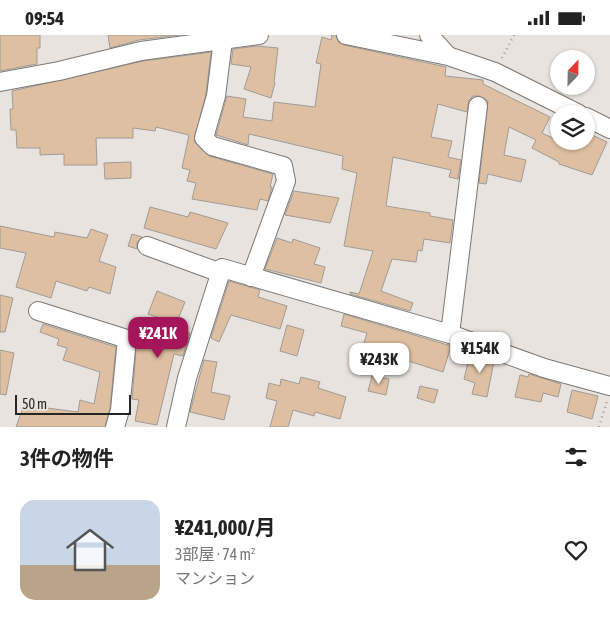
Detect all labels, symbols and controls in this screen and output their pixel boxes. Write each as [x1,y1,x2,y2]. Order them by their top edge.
text: 09:54 [25,7,64,29]
north arrow [550,50,595,95]
map controls [550,50,595,150]
button: layers [550,105,595,150]
pin: ¥241K [123,317,193,359]
text: ¥241K [139,324,177,342]
pin: ¥154K [445,331,515,374]
text: ¥154K [461,339,499,357]
pin: ¥243K [344,343,414,385]
text: ¥243K [360,350,398,368]
scale bar [15,392,131,415]
text: 50 m [22,396,47,412]
icon: filters [562,443,590,471]
text: 3件の物件 [20,446,114,470]
text: ¥241,000/月 [175,515,275,539]
icon: home [60,520,120,580]
icon: heart [562,536,590,564]
text: 3部屋 · 74 m² [175,545,256,563]
text: マンション [175,569,255,587]

